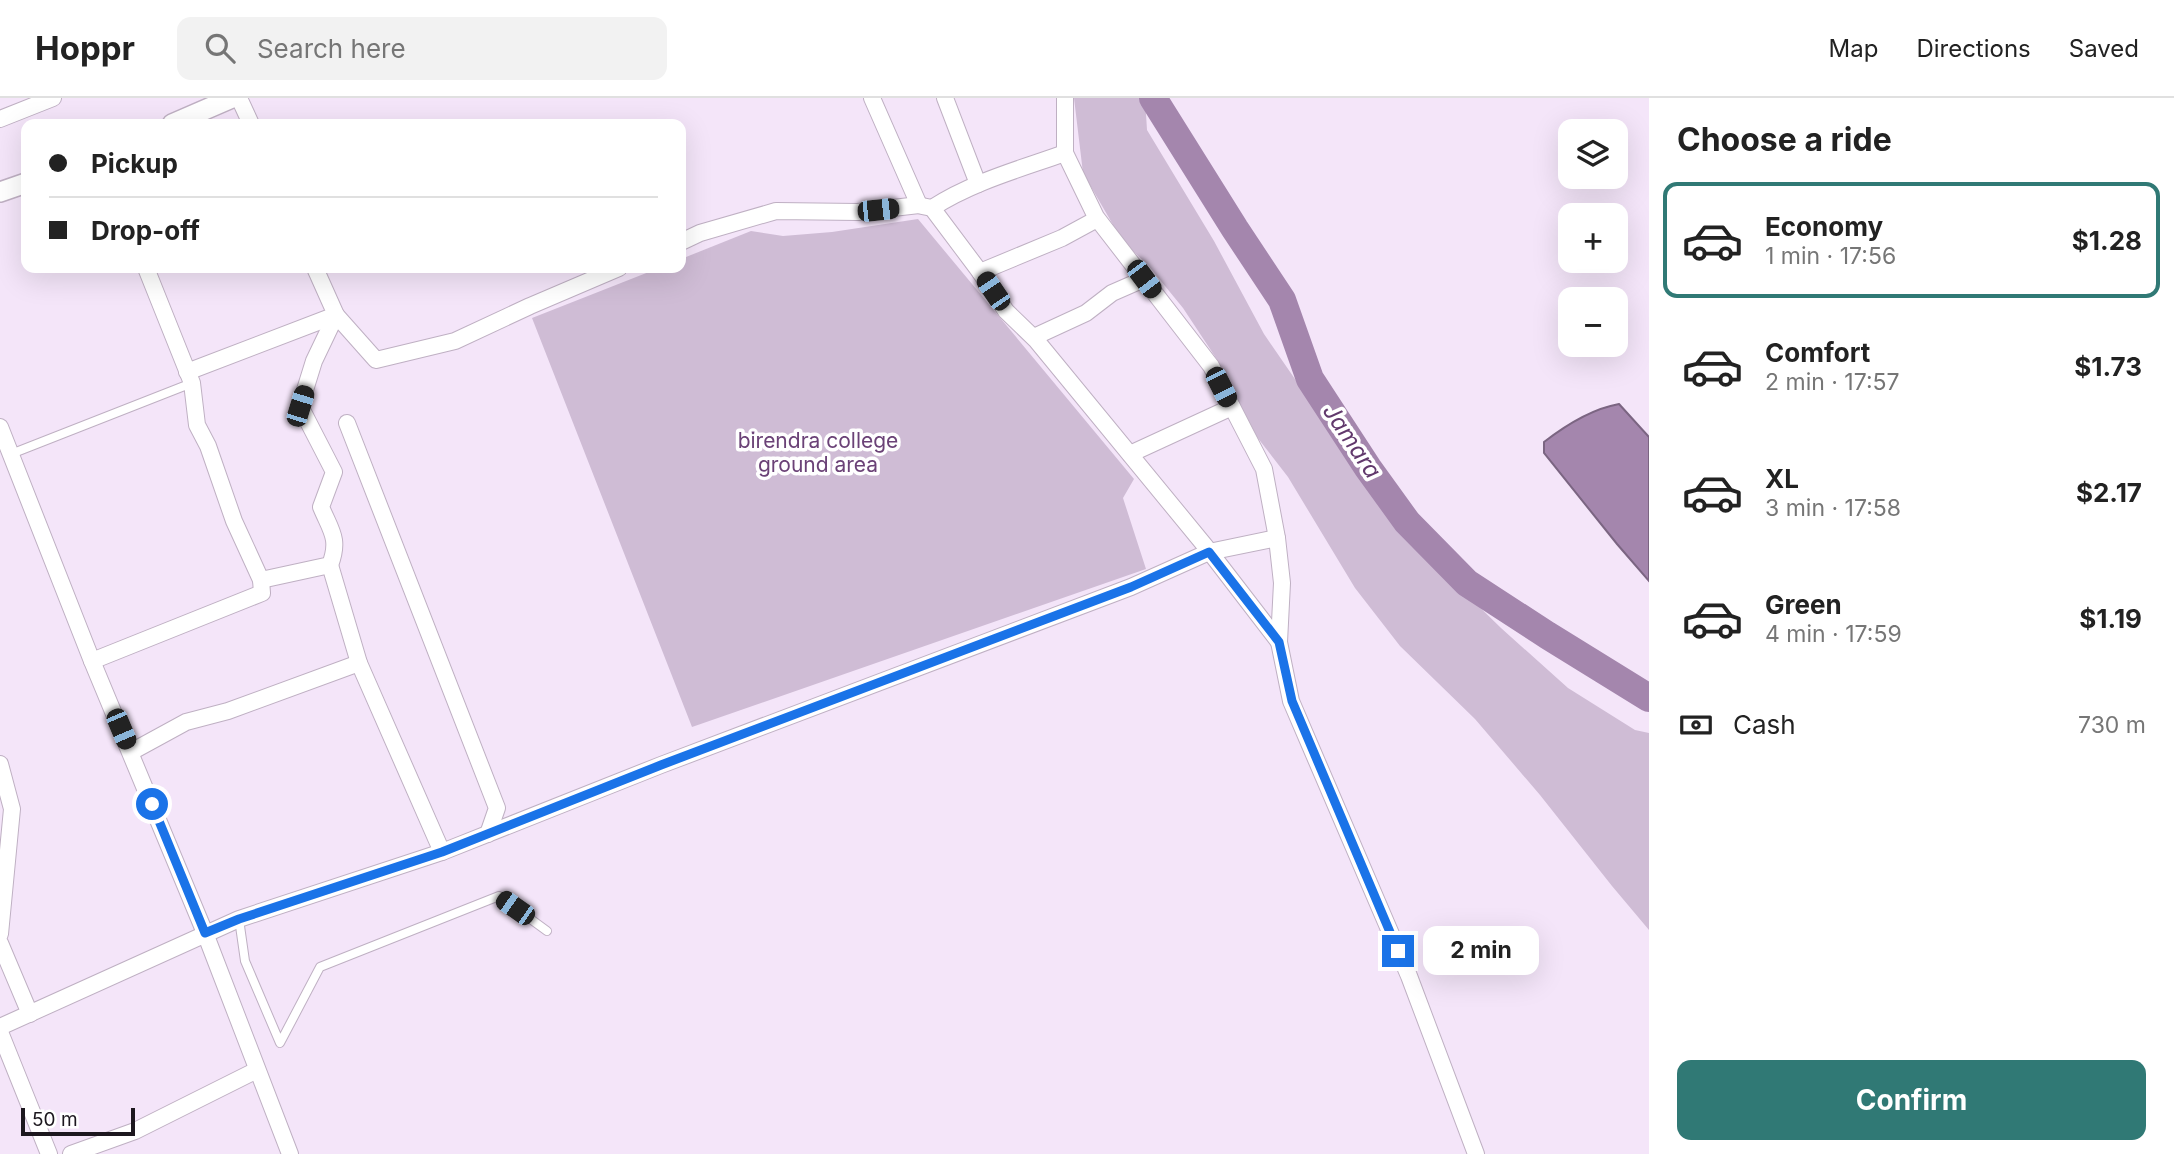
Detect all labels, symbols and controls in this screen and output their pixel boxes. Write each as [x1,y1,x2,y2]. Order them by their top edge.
search box [177,17,667,80]
text: Hoppr [35,28,135,68]
icon: search [201,29,239,67]
text: Search here [257,33,406,64]
text: Map [1829,34,1878,63]
text: Directions [1916,34,2031,63]
text: Saved [2069,34,2139,63]
map controls [1558,119,1628,357]
button: layers [1558,119,1628,189]
text: Choose a ride [1677,120,1892,159]
text: Pickup [91,148,178,179]
car [857,197,900,223]
button: + [1558,203,1628,273]
icon: car [1681,209,1744,272]
text: Economy [1765,211,1883,242]
text: Drop-off [91,215,200,246]
text: $1.28 [2072,225,2142,256]
text: 1 min · 17:56 [1765,242,1896,270]
car [1123,256,1166,302]
car [973,268,1014,314]
button: − [1558,287,1628,357]
icon: car [1681,335,1744,398]
text: Comfort [1765,337,1870,368]
text: $1.73 [2074,351,2142,382]
car [1203,364,1240,410]
text: 2 min · 17:57 [1765,368,1900,396]
car [284,383,317,429]
water label: Jamara [1317,398,1387,484]
park label: birendra college ground area [738,428,898,477]
icon: car [1681,461,1744,524]
text: XL [1765,463,1799,494]
text: $2.17 [2076,477,2142,508]
text: 3 min · 17:58 [1765,494,1901,522]
icon: car [1681,587,1744,650]
text: Green [1765,589,1842,620]
text: $1.19 [2079,603,2142,634]
text: 4 min · 17:59 [1765,620,1902,648]
car [104,706,139,752]
icon: cash [1677,706,1715,744]
text: Cash [1733,709,1796,740]
text: 730 m [2078,711,2146,739]
route start [136,788,168,820]
car [492,887,539,929]
callout: 2 min [1422,926,1538,976]
route end [1382,935,1414,967]
text: 2 min [1450,936,1512,964]
button: Confirm [1677,1060,2146,1140]
scale bar [21,1105,135,1137]
text: 50 m [32,1108,78,1131]

